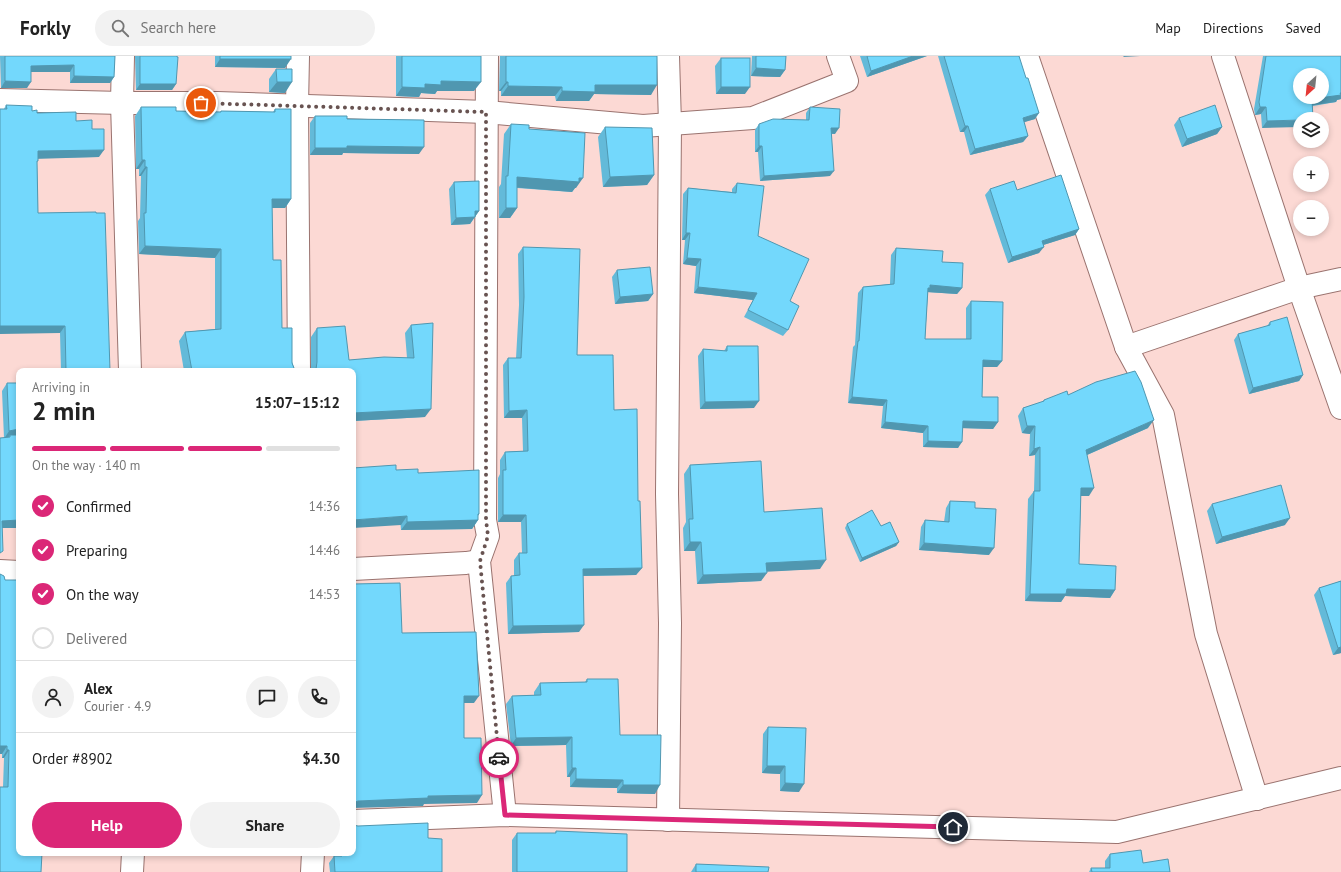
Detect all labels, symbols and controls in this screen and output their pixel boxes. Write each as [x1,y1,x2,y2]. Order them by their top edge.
search box [95,10,375,46]
text: Forkly [20,16,71,40]
icon: search [109,17,131,39]
text: Search here [141,18,216,37]
text: Map [1155,19,1181,37]
text: Directions [1203,19,1263,37]
text: Saved [1285,19,1321,37]
north arrow [1293,68,1329,104]
map controls [1293,68,1329,236]
pin [184,86,218,120]
icon: bag [190,92,212,114]
button: layers [1293,112,1329,148]
button: + [1293,156,1329,192]
button: − [1293,200,1329,236]
text: Arriving in [32,379,90,396]
text: 15:07–15:12 [255,393,340,412]
text: 2 min [32,394,95,427]
text: On the way · 140 m [32,457,140,474]
icon: check [32,495,54,517]
text: Confirmed [66,497,131,516]
text: 14:36 [309,498,340,515]
icon: check [32,539,54,561]
text: Preparing [66,541,128,560]
text: 14:46 [309,542,340,559]
icon: check [32,583,54,605]
text: On the way [66,585,139,604]
text: 14:53 [309,586,340,603]
text: Delivered [66,629,127,648]
button: person [32,676,74,718]
button: chat [246,676,288,718]
button: phone [298,676,340,718]
text: Alex [84,679,113,698]
text: Courier · 4.9 [84,698,151,715]
courier [479,738,519,778]
icon: car [488,747,510,769]
text: Order #8902 [32,749,113,768]
text: $4.30 [302,749,340,768]
button: Help [32,802,182,848]
button: Share [190,802,340,848]
pin [936,810,970,844]
icon: home [942,816,964,838]

